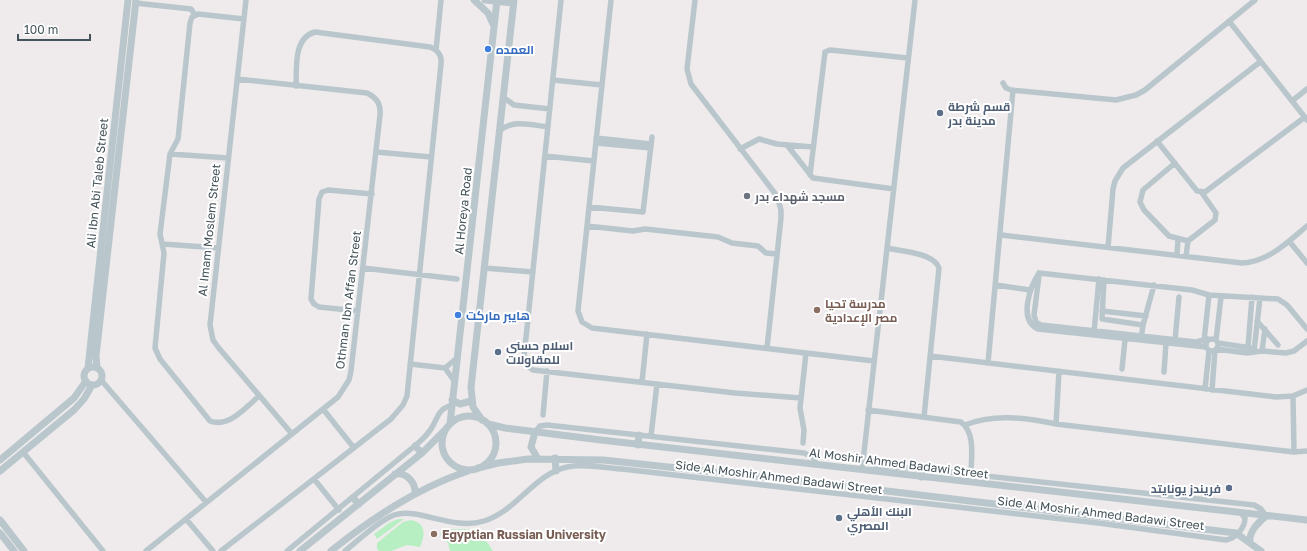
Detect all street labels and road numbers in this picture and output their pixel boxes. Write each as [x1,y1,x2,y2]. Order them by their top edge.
street label: Ali Ibn Abi Taleb Street [83,117,111,249]
street label: Al Imam Moslem Street [195,163,223,297]
street label: Al Horeya Road [451,167,475,255]
street label: Othman Ibn Affan Street [332,230,364,370]
street label: Al Moshir Ahmed Badawi Street [809,445,990,481]
street label: Side Al Moshir Ahmed Badawi Street [674,457,884,497]
street label: Side Al Moshir Ahmed Badawi Street [996,493,1206,533]

